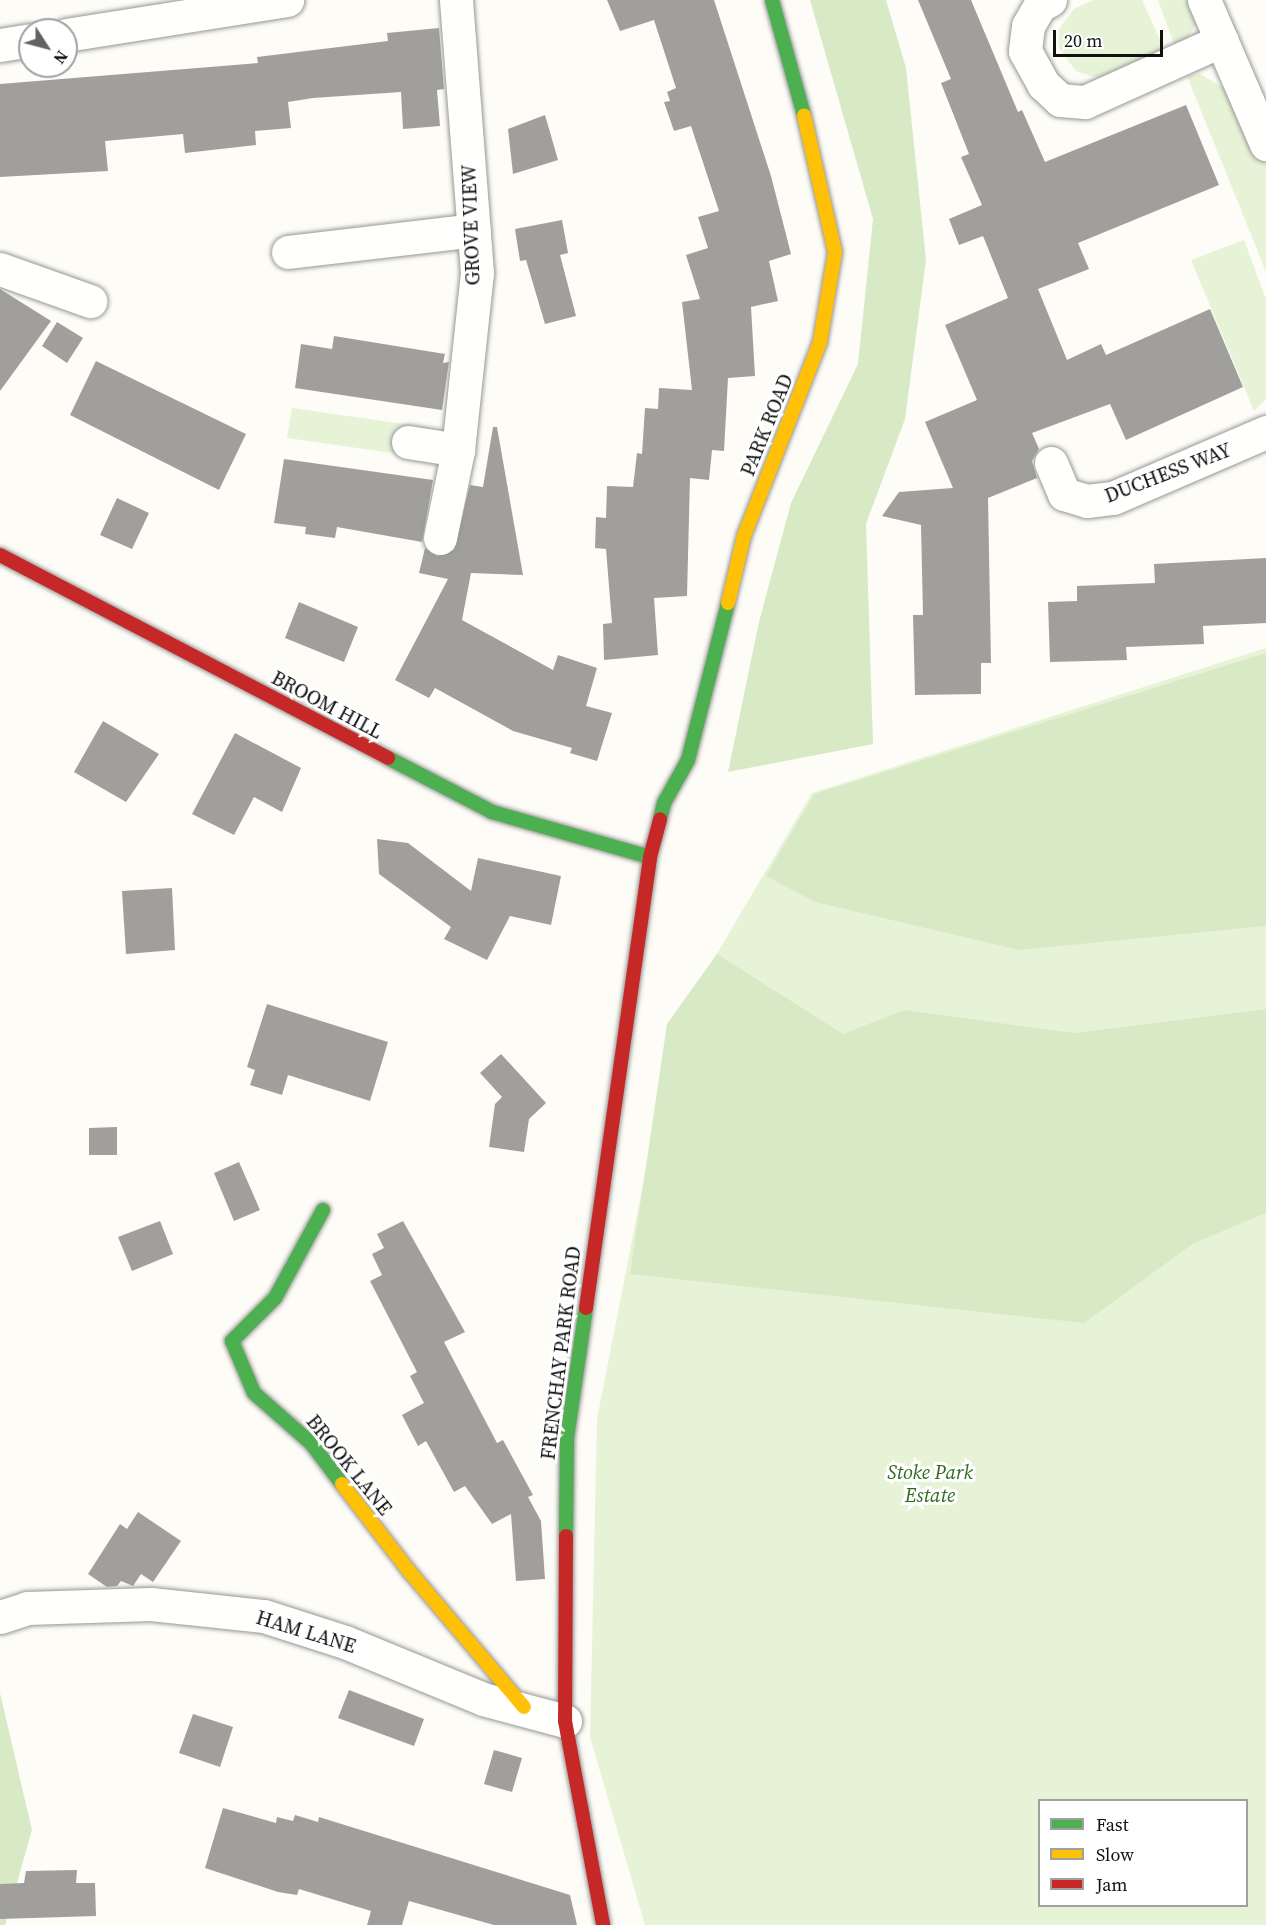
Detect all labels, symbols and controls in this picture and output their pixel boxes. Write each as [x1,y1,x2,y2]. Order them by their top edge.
north arrow [18,18,78,78]
scale bar [1056,18,1166,56]
text: 20 m [1064,28,1102,53]
text: N [49,46,73,69]
street label: GROVE VIEW [457,164,485,286]
street label: PARK ROAD [736,370,798,480]
street label: DUCHESS WAY [1101,438,1235,508]
street label: BROOM HILL [267,666,387,744]
street label: FRENCHAY PARK ROAD [536,1244,586,1462]
street label: BROOK LANE [301,1410,397,1520]
park label: Stoke Park Estate [887,1460,973,1507]
street label: HAM LANE [253,1605,359,1659]
legend [1038,1799,1248,1907]
text: Fast [1096,1812,1129,1837]
text: Slow [1096,1842,1134,1867]
text: Jam [1096,1872,1128,1897]

